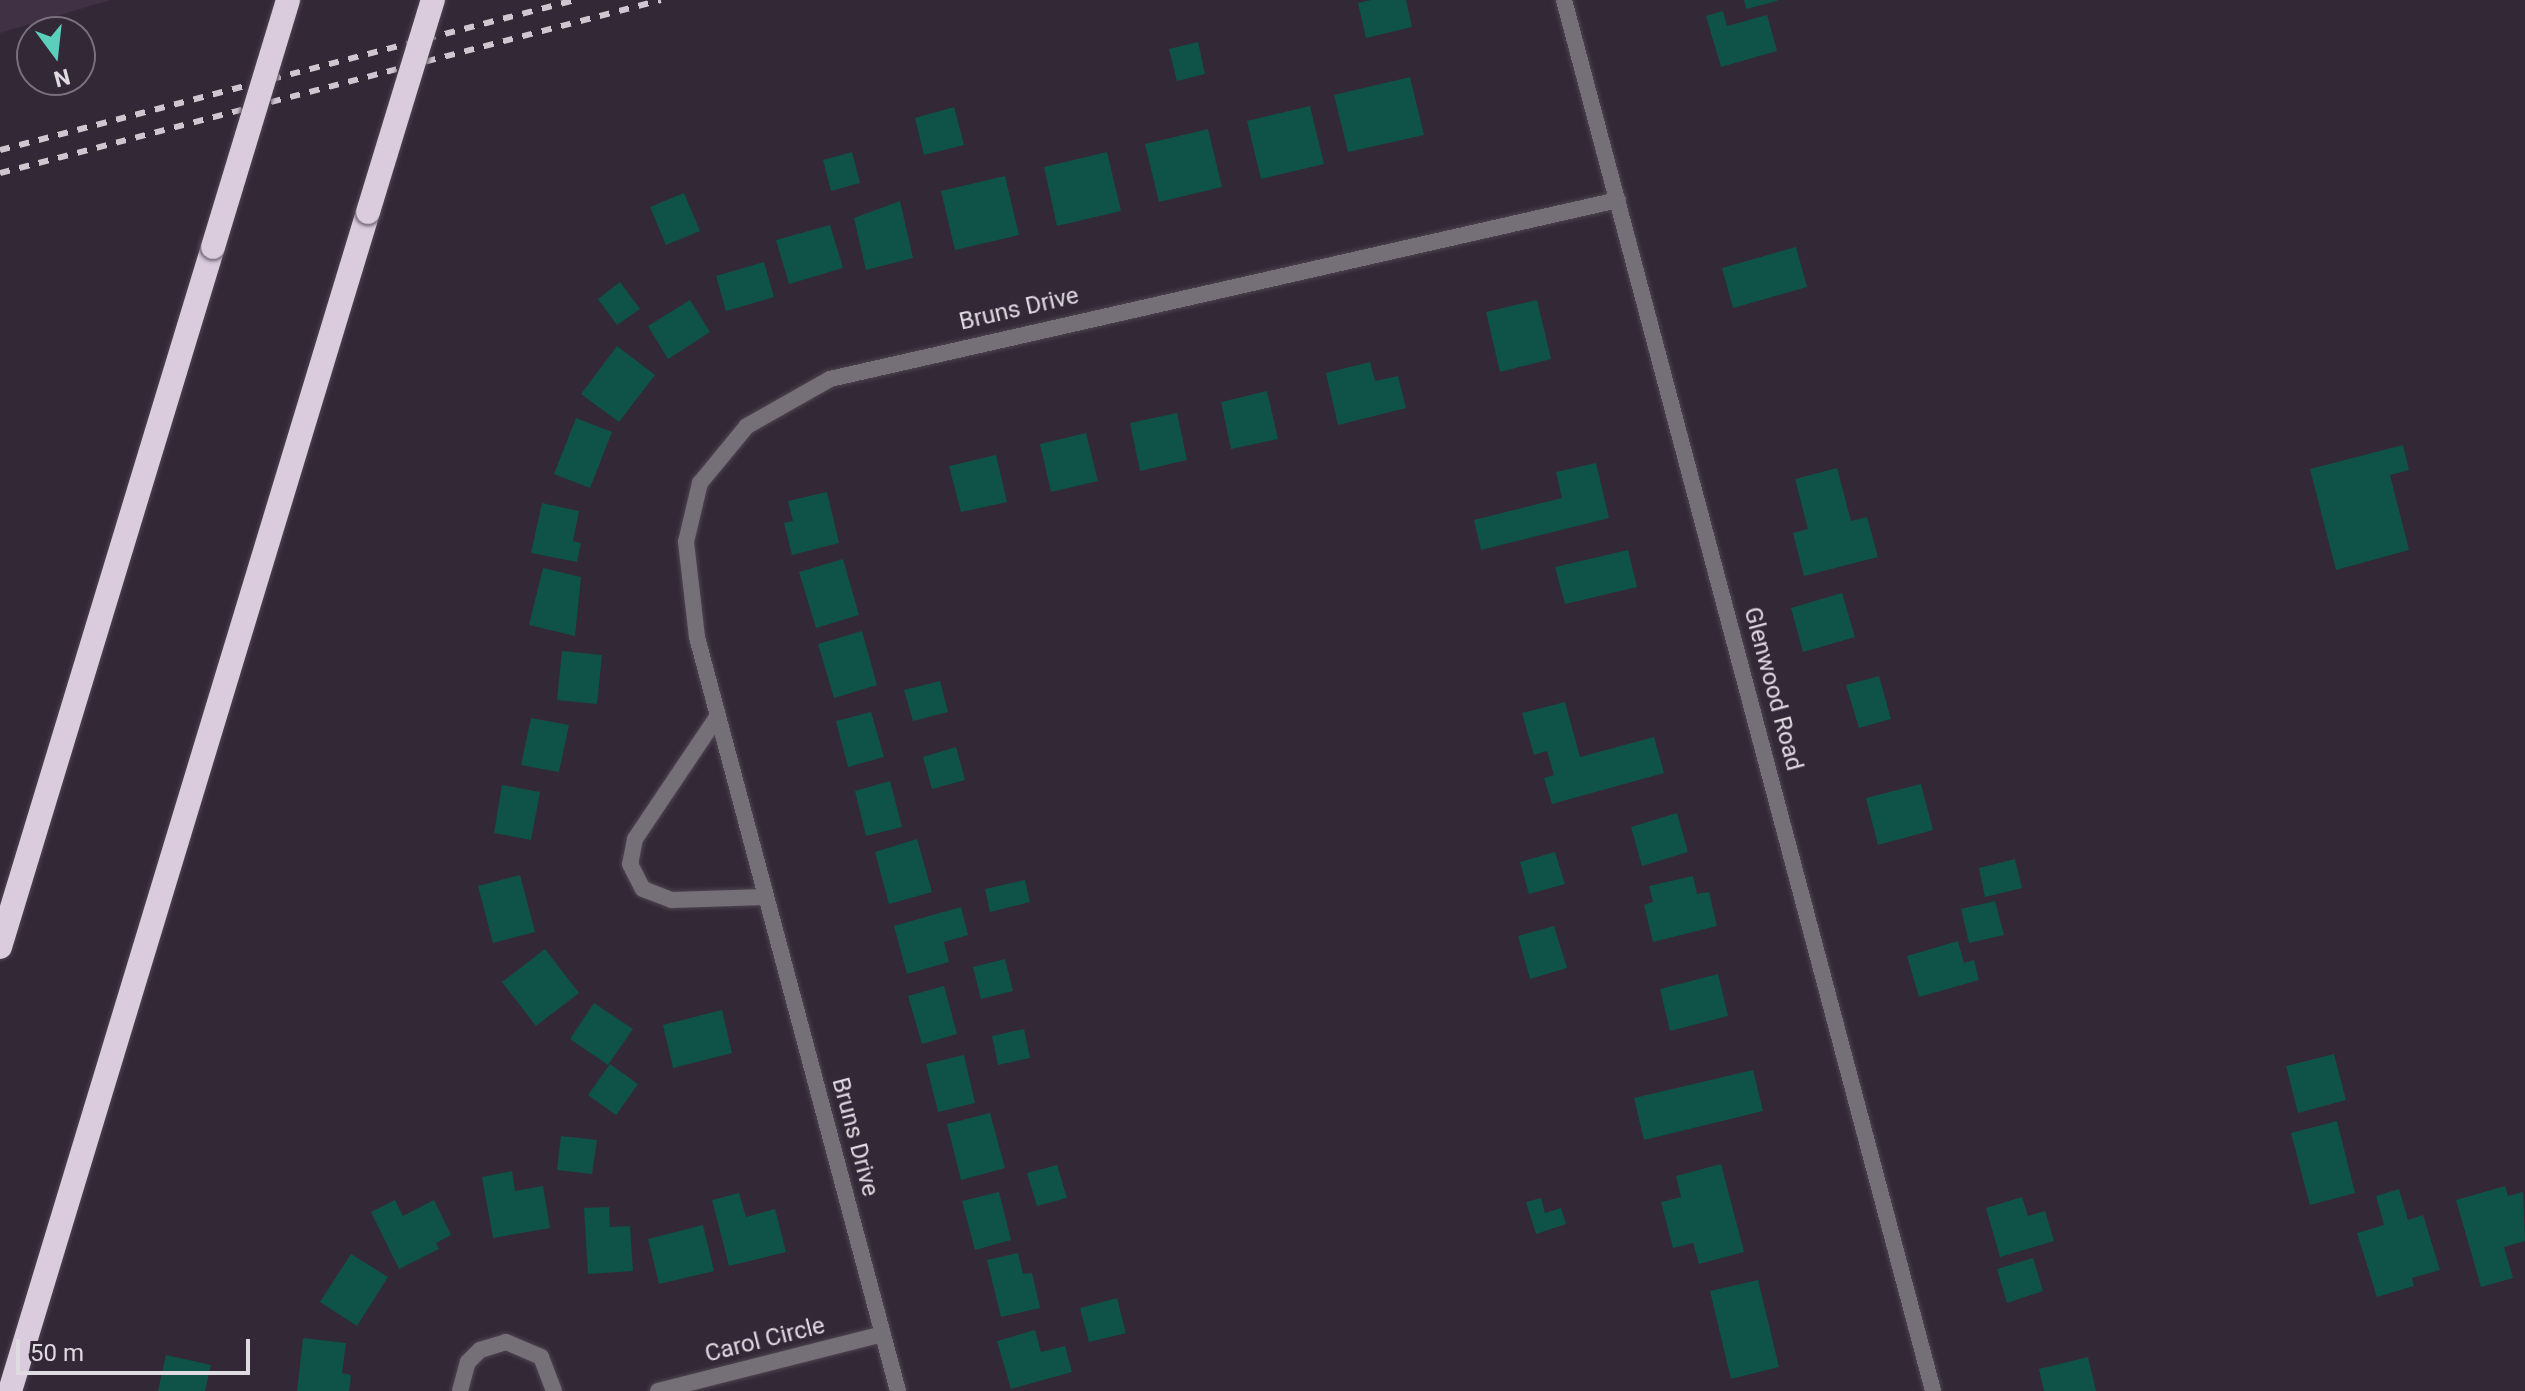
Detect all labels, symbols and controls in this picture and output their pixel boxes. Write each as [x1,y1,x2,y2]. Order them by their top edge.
north arrow [16,16,96,96]
text: N [51,64,73,92]
street label: Bruns Drive [956,281,1082,337]
street label: Glenwood Road [1737,604,1809,774]
street label: Bruns Drive [825,1074,885,1200]
street label: Carol Circle [702,1311,828,1369]
scale bar [20,1323,254,1373]
text: 50 m [30,1339,84,1367]

